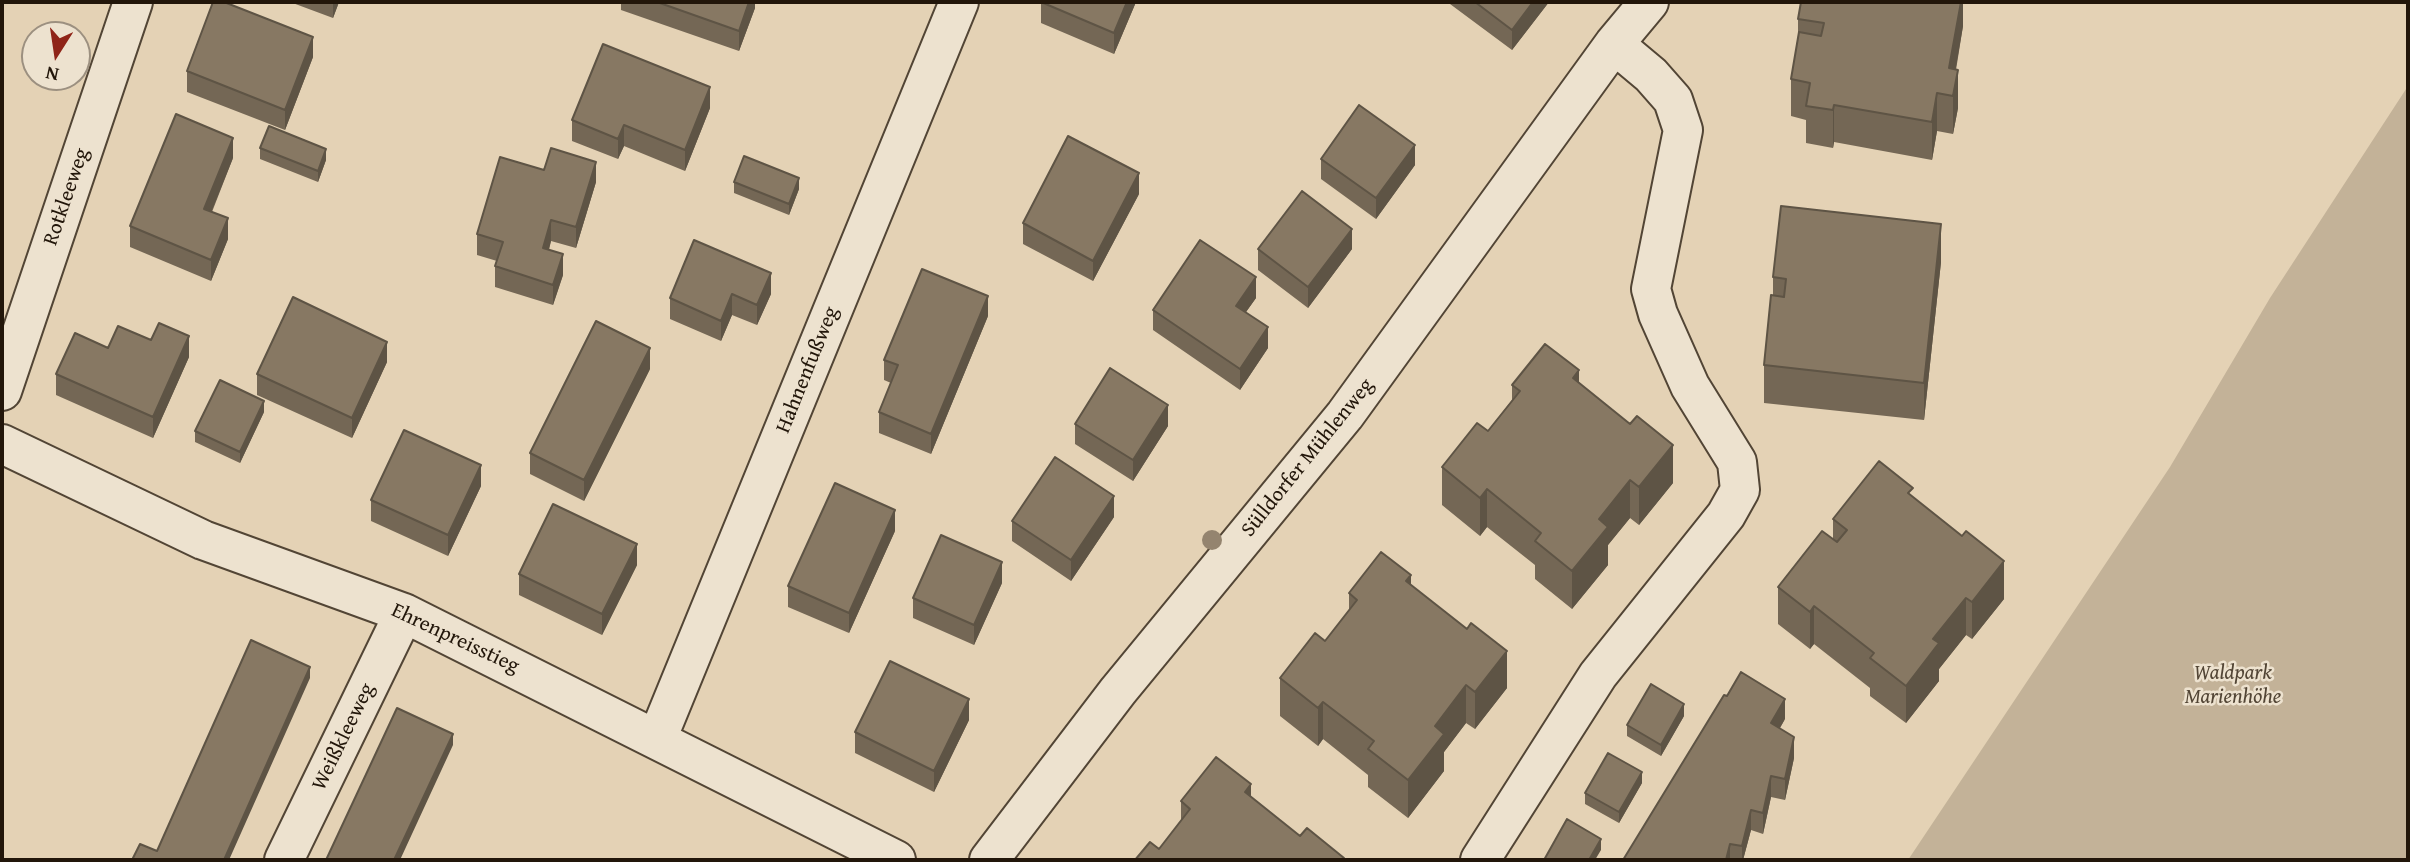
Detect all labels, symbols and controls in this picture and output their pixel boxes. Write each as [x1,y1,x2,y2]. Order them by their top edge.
north arrow [21,21,91,91]
text: N [43,60,61,90]
street label: Rotkleeweg [39,145,95,249]
street label: Hahnenfußweg [771,303,845,437]
street label: Sülldorfer Mühlenweg [1236,374,1380,542]
street label: Ehrenpreisstieg [387,598,523,680]
park label: Waldpark Marienhöhe [2185,661,2281,711]
street label: Weißkleeweg [307,679,381,795]

